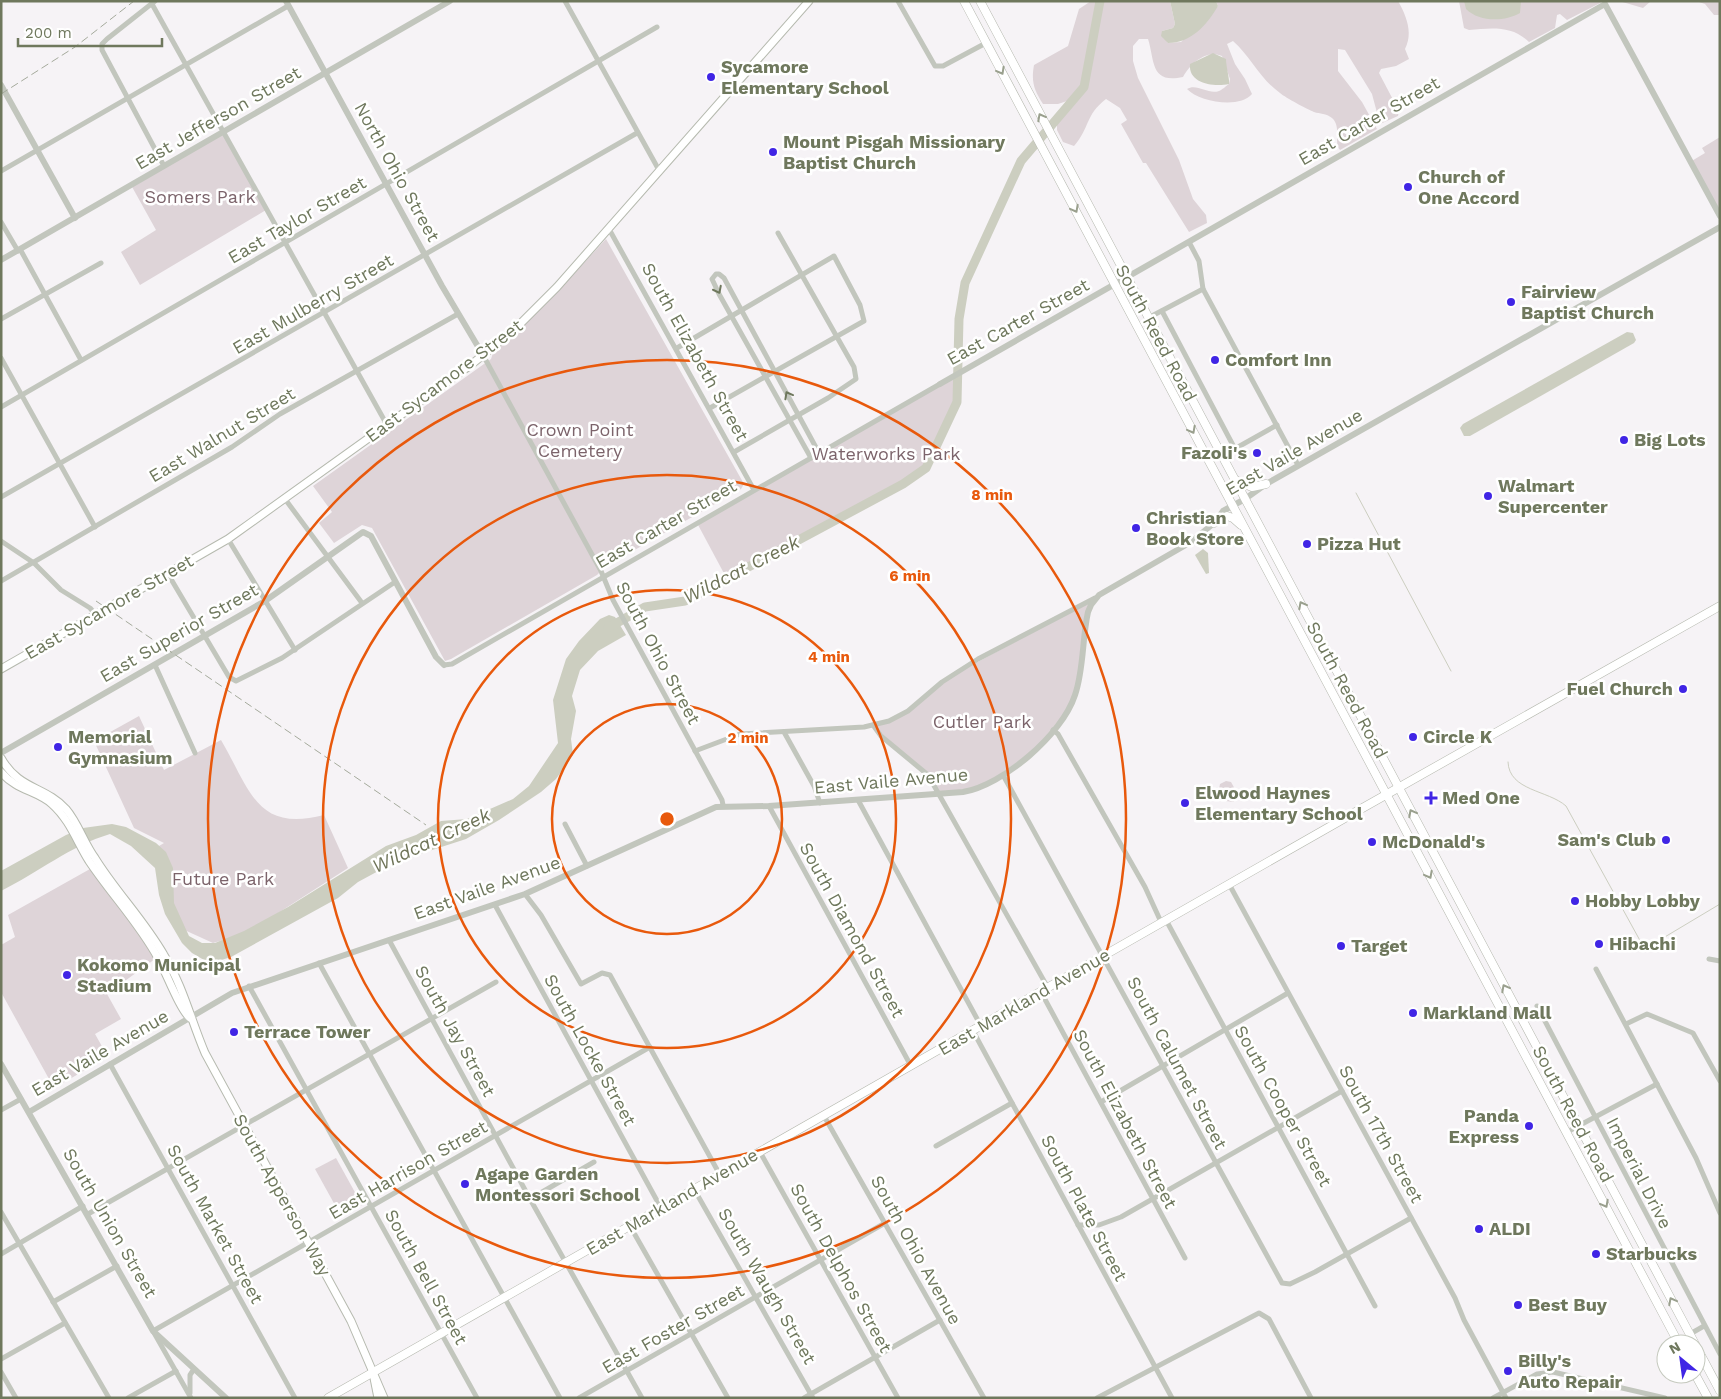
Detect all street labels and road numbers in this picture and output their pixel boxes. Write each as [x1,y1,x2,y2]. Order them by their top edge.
street label: East Jefferson Street [131,61,305,174]
street label: East Carter Street [1294,71,1443,170]
street label: North Ohio Street [350,98,445,245]
street label: East Taylor Street [224,171,370,268]
street label: East Mulberry Street [229,249,397,358]
street label: South Elizabeth Street [638,259,753,445]
street label: South Reed Road [1111,261,1201,405]
street label: East Carter Street [943,274,1093,369]
street label: East Sycamore Street [361,314,527,447]
street label: East Walnut Street [145,382,299,487]
street label: East Vaile Avenue [1221,404,1366,499]
street label: East Carter Street [591,474,740,573]
street label: East Sycamore Street [21,549,197,663]
street label: East Superior Street [96,578,262,686]
street label: South Ohio Street [612,578,705,728]
street label: South Reed Road [1302,618,1392,762]
street label: East Vaile Avenue [813,763,969,798]
street label: South Diamond Street [796,839,910,1021]
street label: East Vaile Avenue [411,851,563,924]
street label: East Markland Avenue [934,944,1113,1059]
street label: South Jay Street [411,962,500,1100]
street label: South Locke Street [540,970,641,1130]
street label: South Calumet Street [1123,973,1232,1153]
street label: East Vaile Avenue [27,1005,172,1100]
street label: South Cooper Street [1230,1021,1337,1190]
street label: South Elizabeth Street [1069,1025,1182,1213]
street label: South Reed Road [1528,1042,1618,1186]
street label: South 17th Street [1335,1061,1428,1207]
street label: South Apperson Way [229,1110,336,1280]
street label: Imperial Drive [1602,1114,1677,1232]
street label: East Harrison Street [325,1115,491,1224]
street label: South Plate Street [1037,1131,1132,1285]
street label: South Market Street [163,1140,268,1307]
street label: South Union Street [59,1144,162,1302]
street label: East Markland Avenue [582,1144,761,1259]
street label: South Ohio Avenue [867,1171,966,1328]
street label: South Delphos Street [786,1180,897,1356]
street label: South Waugh Street [714,1204,821,1368]
street label: South Bell Street [381,1206,472,1348]
street label: East Foster Street [598,1279,748,1378]

